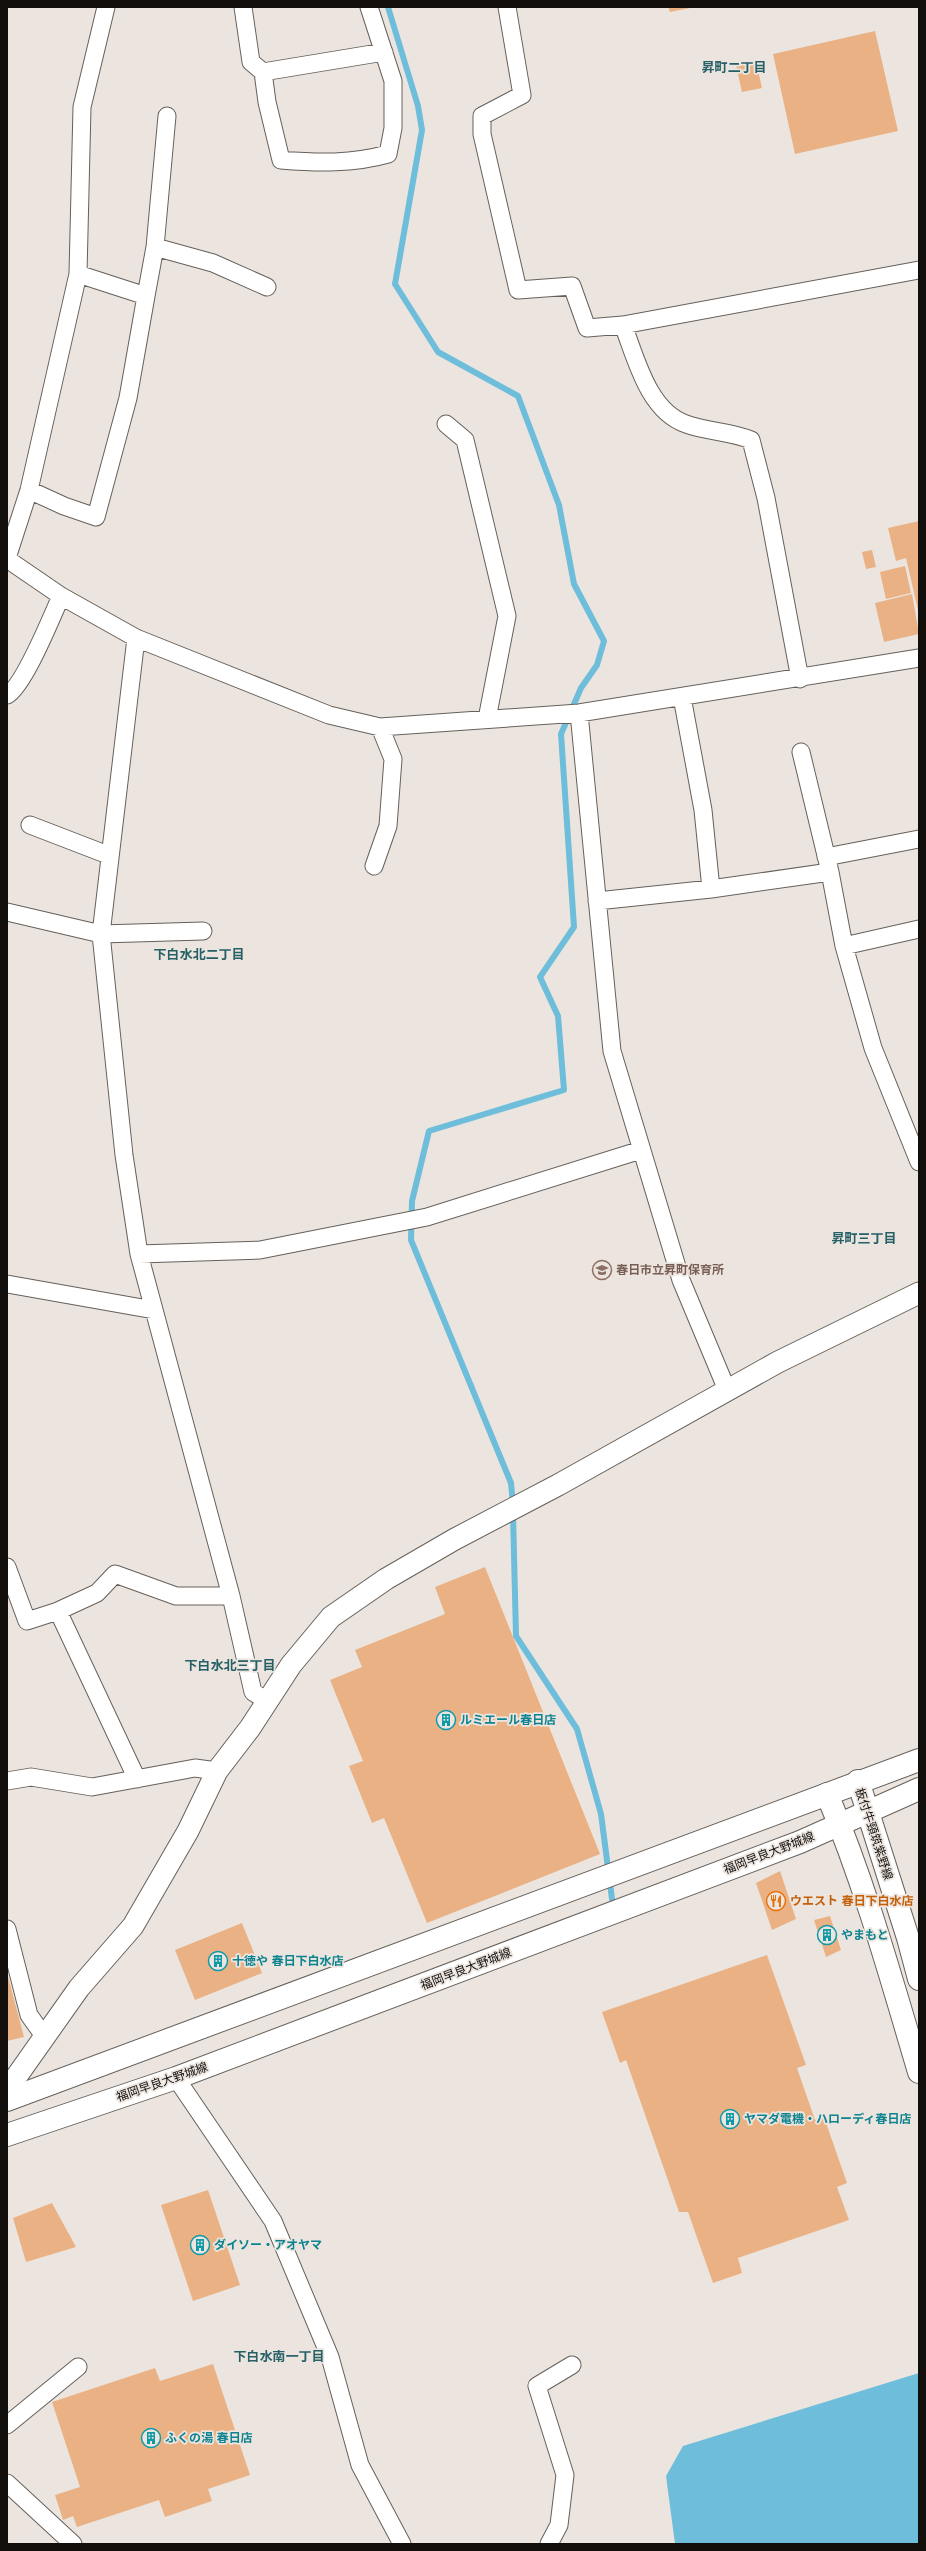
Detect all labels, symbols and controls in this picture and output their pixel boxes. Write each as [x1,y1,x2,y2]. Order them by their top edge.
district label: 昇町二丁目 [701,60,767,75]
district label: 下白水北二丁目 [153,947,245,962]
district label: 昇町三丁目 [831,1231,897,1246]
school or university icon: 春日市立昇町保育所 [591,1259,613,1281]
place label: 春日市立昇町保育所 [616,1263,724,1277]
district label: 下白水北三丁目 [184,1658,276,1673]
building icon: ルミエール春日店 [435,1709,457,1731]
place label: ルミエール春日店 [460,1713,556,1727]
street label: 板付牛頸筑紫野線 [853,1786,895,1882]
street label: 福岡早良大野城線 [722,1829,816,1877]
restaurant icon: ウエスト 春日下白水店 [765,1890,787,1912]
place label: ウエスト 春日下白水店 [790,1894,913,1908]
building icon: やまもと [816,1924,838,1946]
place label: やまもと [841,1928,889,1942]
street label: 福岡早良大野城線 [419,1945,513,1993]
building icon: 十徳や 春日下白水店 [207,1950,229,1972]
place label: 十徳や 春日下白水店 [232,1954,343,1968]
street label: 福岡早良大野城線 [114,2060,210,2104]
building icon: ヤマダ電機・ハローディ春日店 [719,2108,741,2130]
place label: ヤマダ電機・ハローディ春日店 [744,2112,911,2126]
building icon: ダイソー・アオヤマ [189,2234,211,2256]
place label: ダイソー・アオヤマ [214,2238,322,2252]
district label: 下白水南一丁目 [233,2349,325,2364]
building icon: ふくの湯 春日店 [140,2427,162,2449]
place label: ふくの湯 春日店 [165,2431,252,2445]

